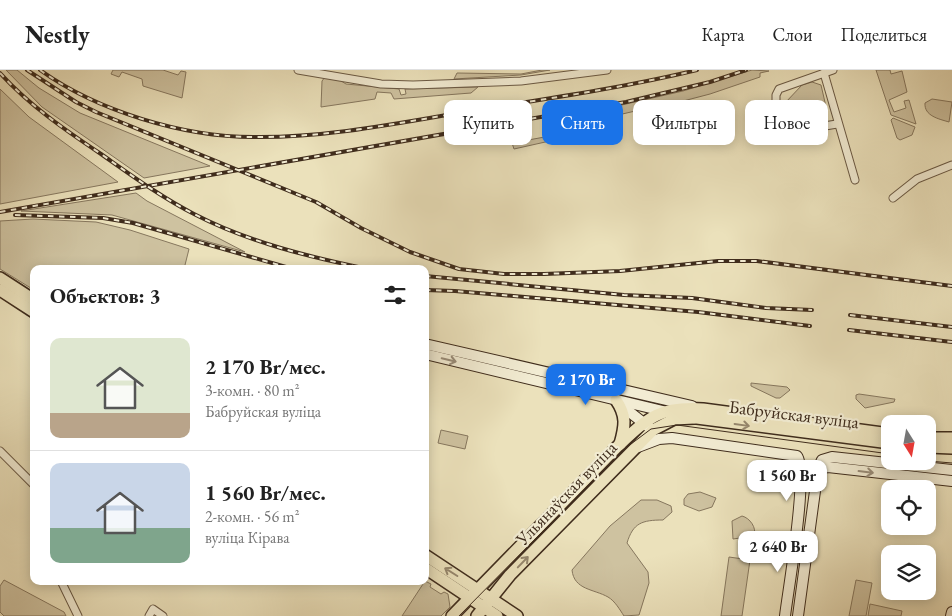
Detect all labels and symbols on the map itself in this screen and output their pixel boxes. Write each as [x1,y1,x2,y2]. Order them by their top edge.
one-way arrow [440,356,456,365]
pin: 2 170 Br [534,364,638,406]
street label: Бабруйская вуліца [728,395,861,433]
north arrow [881,415,936,470]
one-way arrow [734,420,750,430]
street label: Ульянаўская вуліца [510,436,622,551]
pin: 1 560 Br [735,460,839,502]
one-way arrow [858,467,874,477]
pin: 2 640 Br [726,530,830,573]
one-way arrow [517,556,529,568]
one-way arrow [445,567,459,577]

